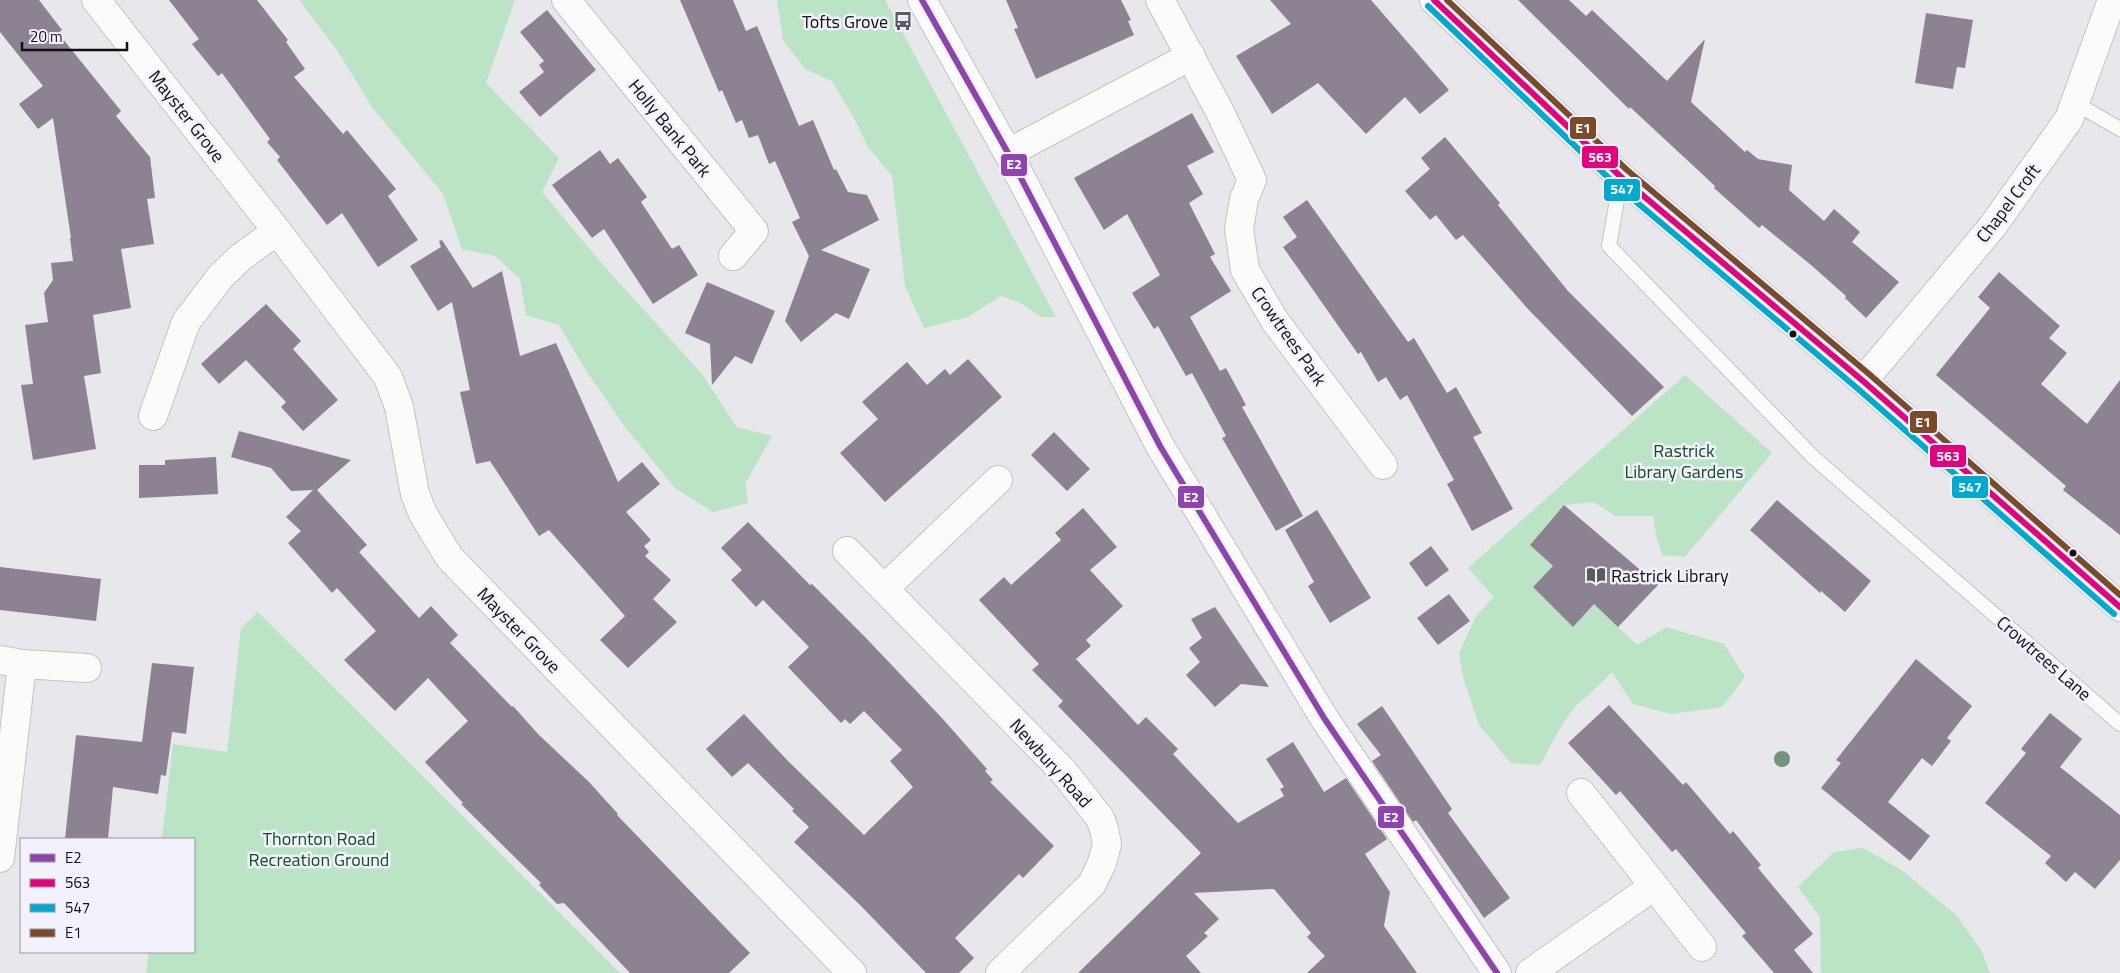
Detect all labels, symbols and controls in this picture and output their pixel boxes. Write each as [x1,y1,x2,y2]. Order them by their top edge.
place label: Tofts Grove [802,8,888,35]
bus stop icon: Tofts Grove [892,10,914,32]
scale bar [22,20,128,52]
text: 20 m [30,25,63,48]
street label: Mayster Grove [142,64,232,168]
street label: Holly Bank Park [622,73,718,183]
line badge: E1 [1569,116,1597,140]
text: E1 [1575,117,1591,138]
line badge: 563 [1581,145,1619,169]
text: 563 [1588,146,1612,167]
line badge: E2 [1000,153,1028,177]
text: E2 [1006,153,1022,174]
street label: Chapel Croft [1969,157,2047,248]
line badge: 547 [1603,178,1641,202]
text: 547 [1610,178,1634,199]
street label: Crowtrees Park [1245,281,1334,392]
unlabelled marker [1788,329,1798,339]
line badge: E1 [1909,410,1938,434]
text: E1 [1915,411,1931,432]
park label: Rastrick Library Gardens [1625,437,1743,485]
line badge: 563 [1929,444,1967,468]
text: 563 [1936,445,1960,466]
line badge: 547 [1951,475,1989,499]
text: 547 [1958,476,1982,497]
line badge: E2 [1177,485,1205,509]
text: E2 [1183,486,1199,507]
unlabelled marker [2068,548,2078,558]
place label: Rastrick Library [1611,562,1729,589]
library icon: Rastrick Library [1585,564,1607,586]
street label: Mayster Grove [471,581,567,679]
street label: Crowtrees Lane [1991,609,2097,707]
street label: Newbury Road [1004,712,1098,814]
line badge: E2 [1377,805,1405,829]
text: E2 [1383,806,1399,827]
park label: Thornton Road Recreation Ground [249,825,389,873]
legend [20,838,195,953]
text: E2 [65,846,82,869]
text: 563 [65,871,90,894]
text: 547 [65,896,90,919]
text: E1 [65,921,82,944]

